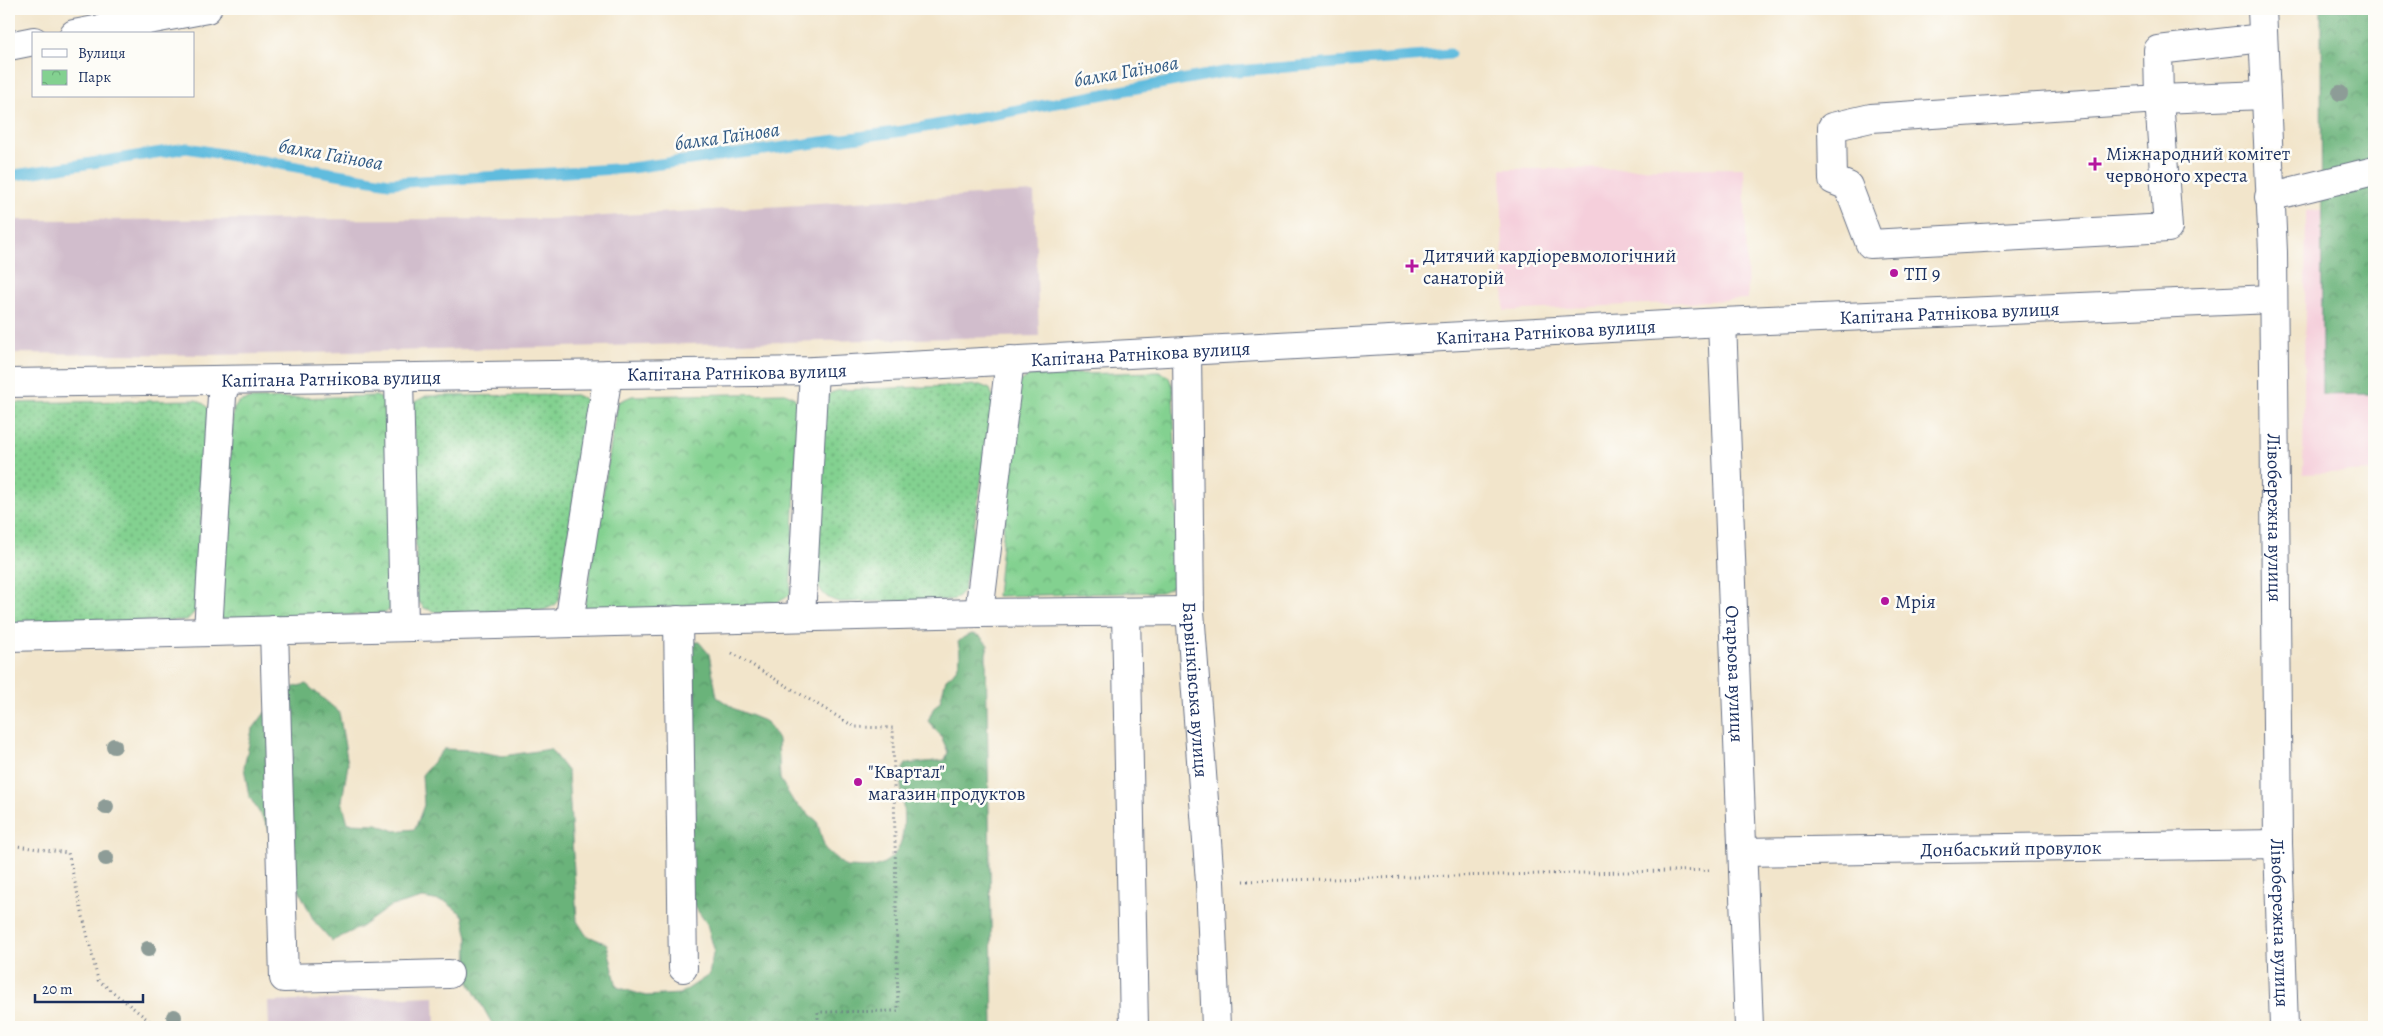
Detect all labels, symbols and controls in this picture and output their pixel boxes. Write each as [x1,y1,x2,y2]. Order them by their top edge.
legend [32,32,195,98]
text: Вулиця [78,43,125,63]
water label: балка Гаїнова [1072,49,1181,94]
text: Парк [78,67,111,87]
water label: балка Гаїнова [673,116,781,157]
water label: балка Гаїнова [276,132,385,177]
place label: Міжнародний комітет червоного хреста [2106,141,2291,189]
marker: Міжнародний комітет червоного хреста [2088,157,2102,171]
place label: Дитячий кардіоревмологічний санаторій [1423,243,1676,291]
marker: Дитячий кардіоревмологічний санаторій [1405,259,1419,273]
place label: ТП 9 [1904,261,1940,287]
marker: ТП 9 [1888,267,1900,279]
street label: Капітана Ратнікова вулиця [1839,296,2060,331]
street label: Капітана Ратнікова вулиця [1435,314,1656,351]
street label: Капітана Ратнікова вулиця [1030,335,1251,373]
street label: Капітана Ратнікова вулиця [627,357,848,388]
street label: Капітана Ратнікова вулиця [221,365,441,394]
street label: Лівобережна вулиця [2261,433,2288,602]
place label: Мрія [1895,589,1936,615]
marker: Мрія [1879,595,1891,607]
street label: Барвінківська вулиця [1176,602,1214,779]
street label: Огарьова вулиця [1719,605,1750,743]
place label: "Квартал" магазин продуктов [868,759,1026,807]
marker: "Квартал" магазин продуктов [852,776,864,788]
street label: Донбаський провулок [1920,835,2102,863]
street label: Лівобережна вулиця [2264,838,2295,1008]
scale bar [35,971,142,1003]
text: 20 m [42,979,73,999]

